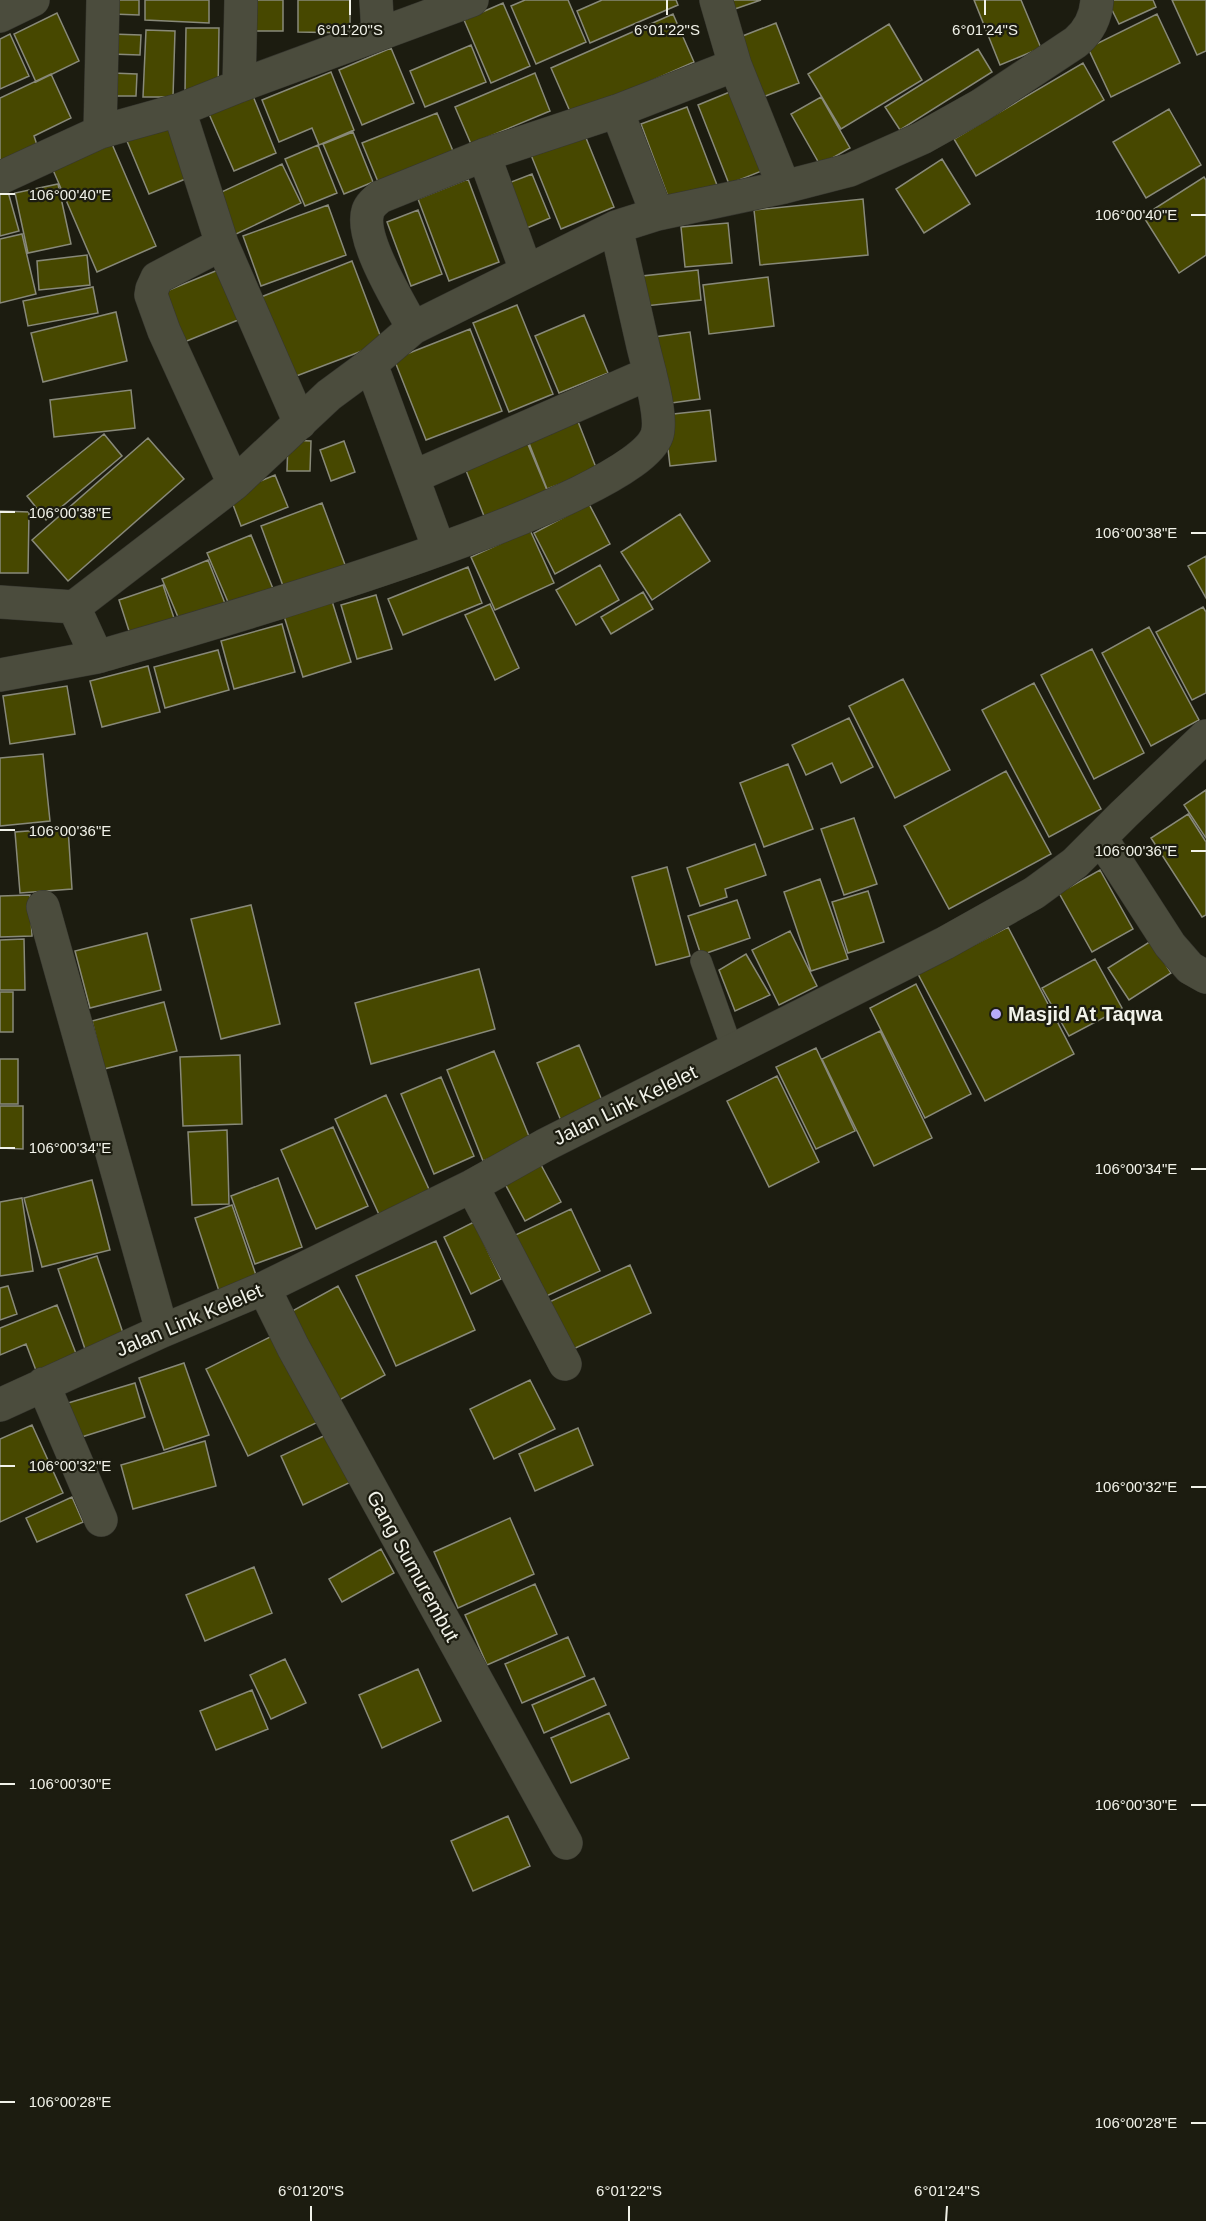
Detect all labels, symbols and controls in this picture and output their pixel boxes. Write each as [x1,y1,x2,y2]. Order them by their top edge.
text: 6°01'20"S [317,21,383,38]
text: 6°01'22"S [634,21,700,38]
text: 6°01'24"S [952,21,1018,38]
text: 106°00'40"E [29,186,111,203]
text: 106°00'40"E [1095,206,1177,223]
text: 106°00'38"E [29,504,111,521]
text: 106°00'38"E [1095,524,1177,541]
text: 106°00'36"E [29,822,111,839]
text: 106°00'36"E [1095,842,1177,859]
place label: Masjid At Taqwa [1008,1003,1163,1025]
marker: Masjid At Taqwa [989,1007,1003,1021]
street label: Jalan Link Kelelet [550,1061,701,1149]
text: 106°00'34"E [29,1139,111,1156]
text: 106°00'34"E [1095,1160,1177,1177]
street label: Jalan Link Kelelet [113,1279,266,1361]
text: 106°00'32"E [29,1457,111,1474]
text: 106°00'32"E [1095,1478,1177,1495]
street label: Gang Sumurembut [362,1487,464,1646]
text: 106°00'30"E [29,1775,111,1792]
text: 106°00'30"E [1095,1796,1177,1813]
text: 106°00'28"E [29,2093,111,2110]
text: 106°00'28"E [1095,2114,1177,2131]
text: 6°01'20"S [278,2182,344,2199]
text: 6°01'22"S [596,2182,662,2199]
text: 6°01'24"S [914,2182,980,2199]

